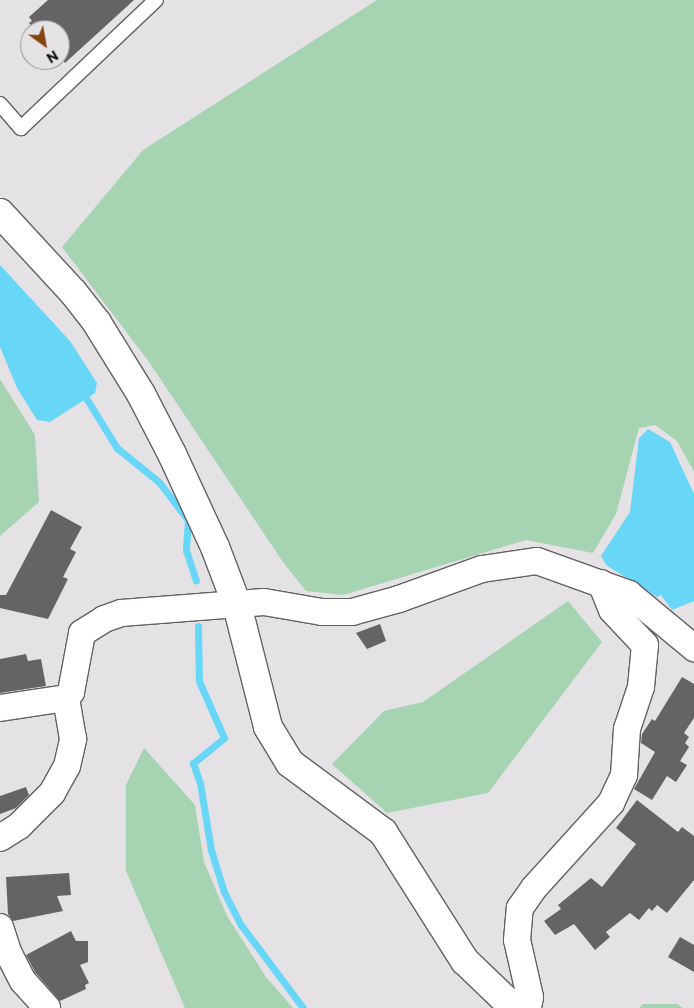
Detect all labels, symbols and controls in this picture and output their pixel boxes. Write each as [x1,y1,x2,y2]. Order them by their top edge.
north arrow [20,20,70,70]
text: N [44,47,62,67]

